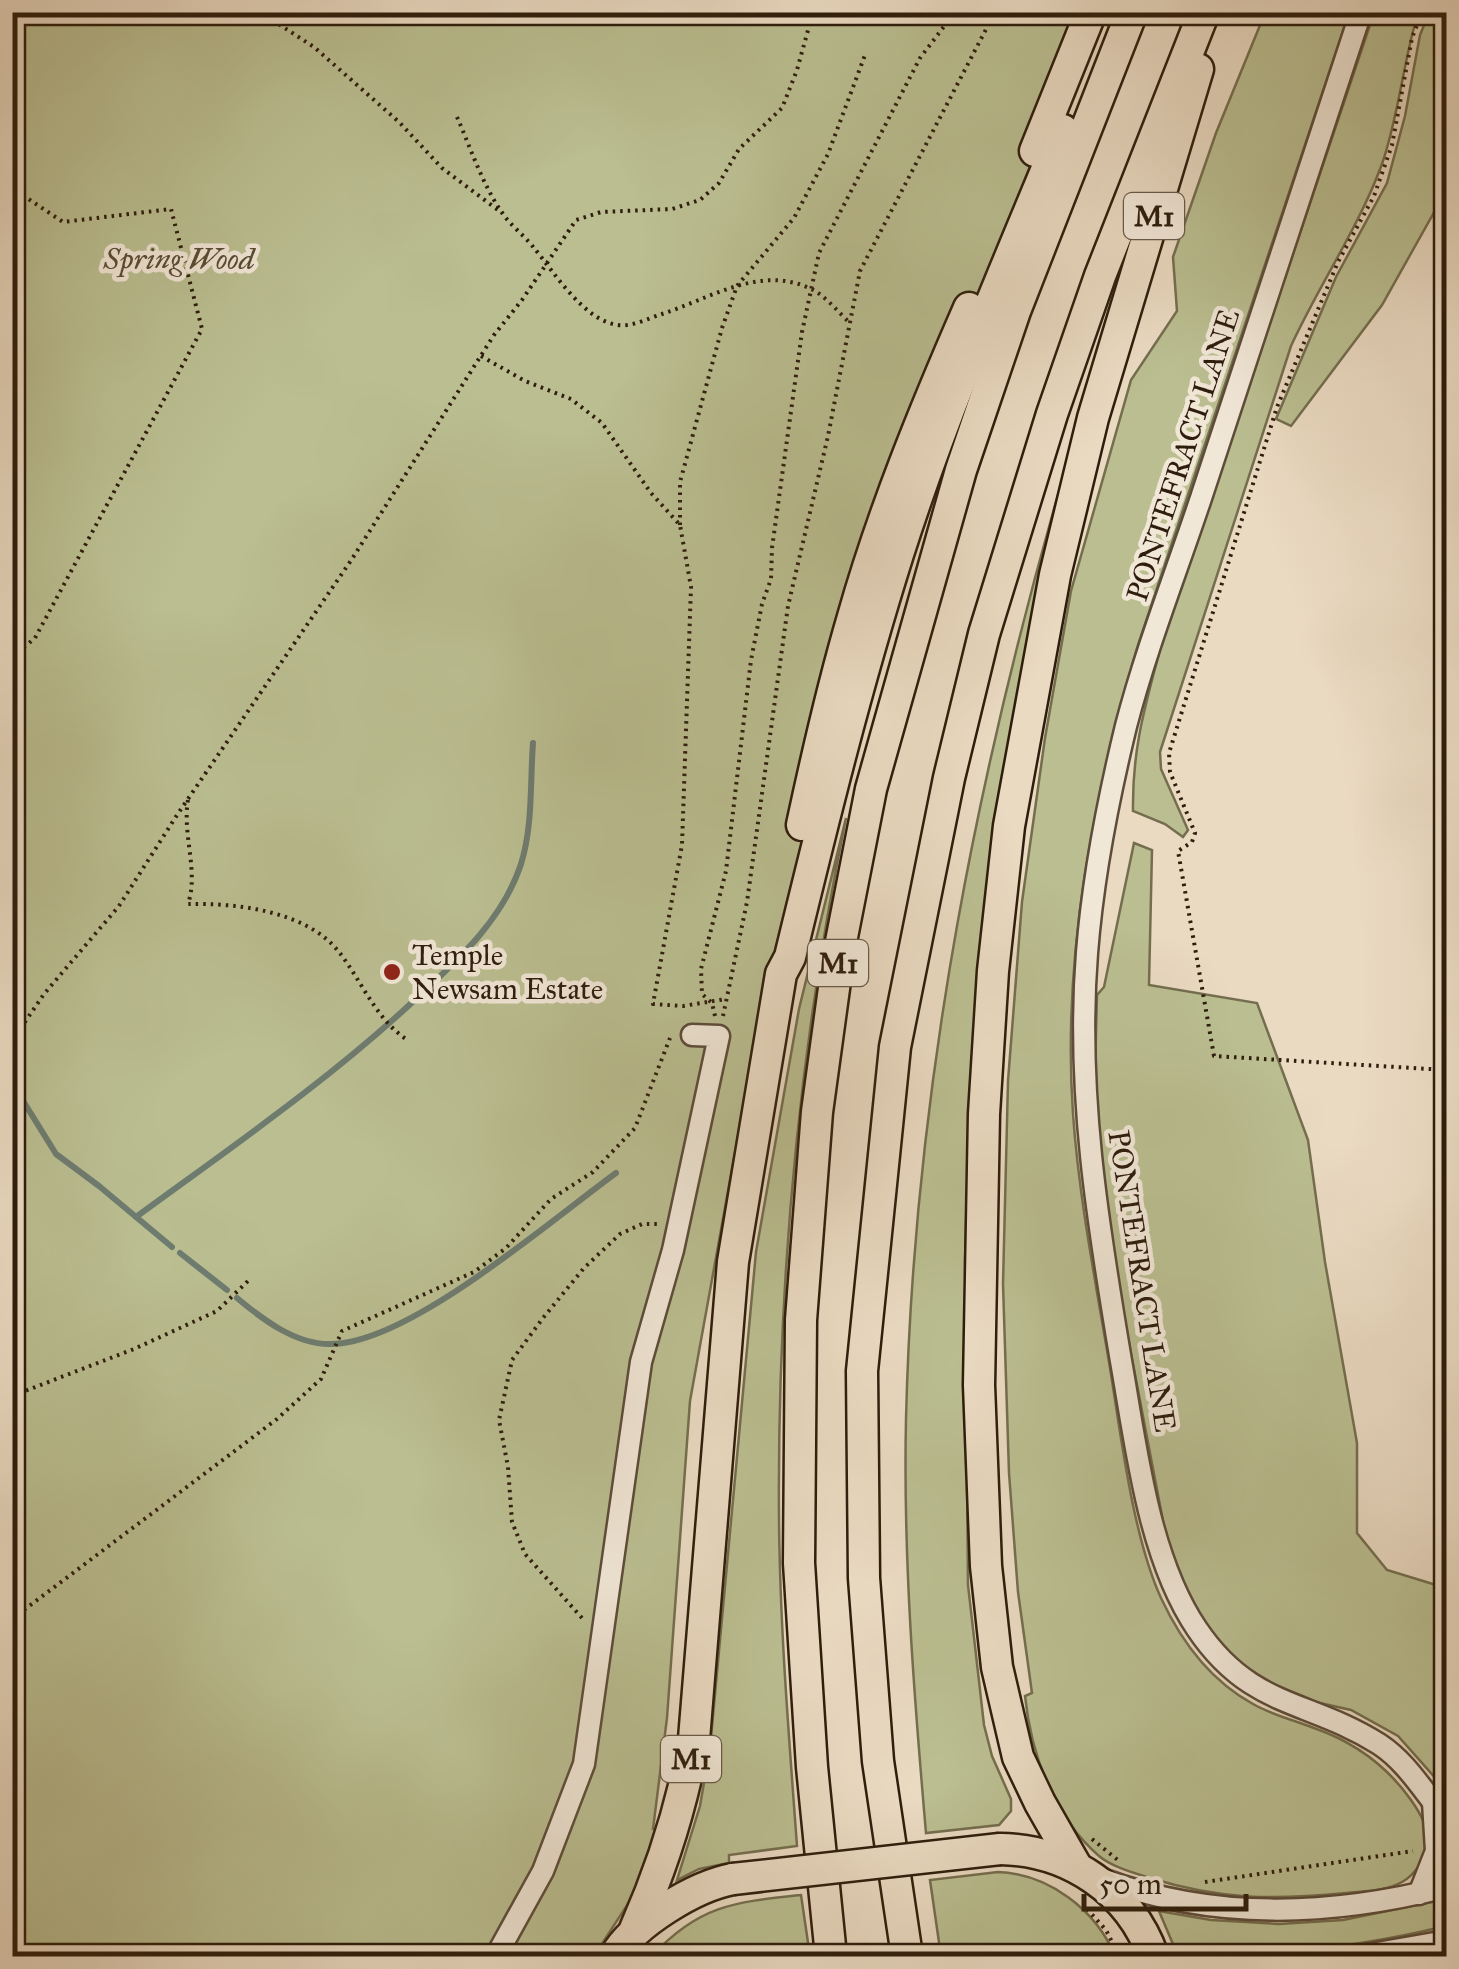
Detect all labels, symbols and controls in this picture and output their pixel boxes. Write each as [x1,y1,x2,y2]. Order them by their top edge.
road number: M1 [1124,193,1184,239]
park label: Spring Wood [103,241,257,278]
street label: PONTEFRACT LANE [1119,304,1247,606]
place label: Temple Newsam Estate [412,937,603,1007]
road number: M1 [808,940,868,986]
marker: Temple Newsam Estate [381,961,403,983]
street label: PONTEFRACT LANE [1100,1128,1184,1434]
road number: M1 [661,1736,721,1782]
scale bar [1084,1849,1246,1911]
text: 50 m [1099,1866,1162,1902]

